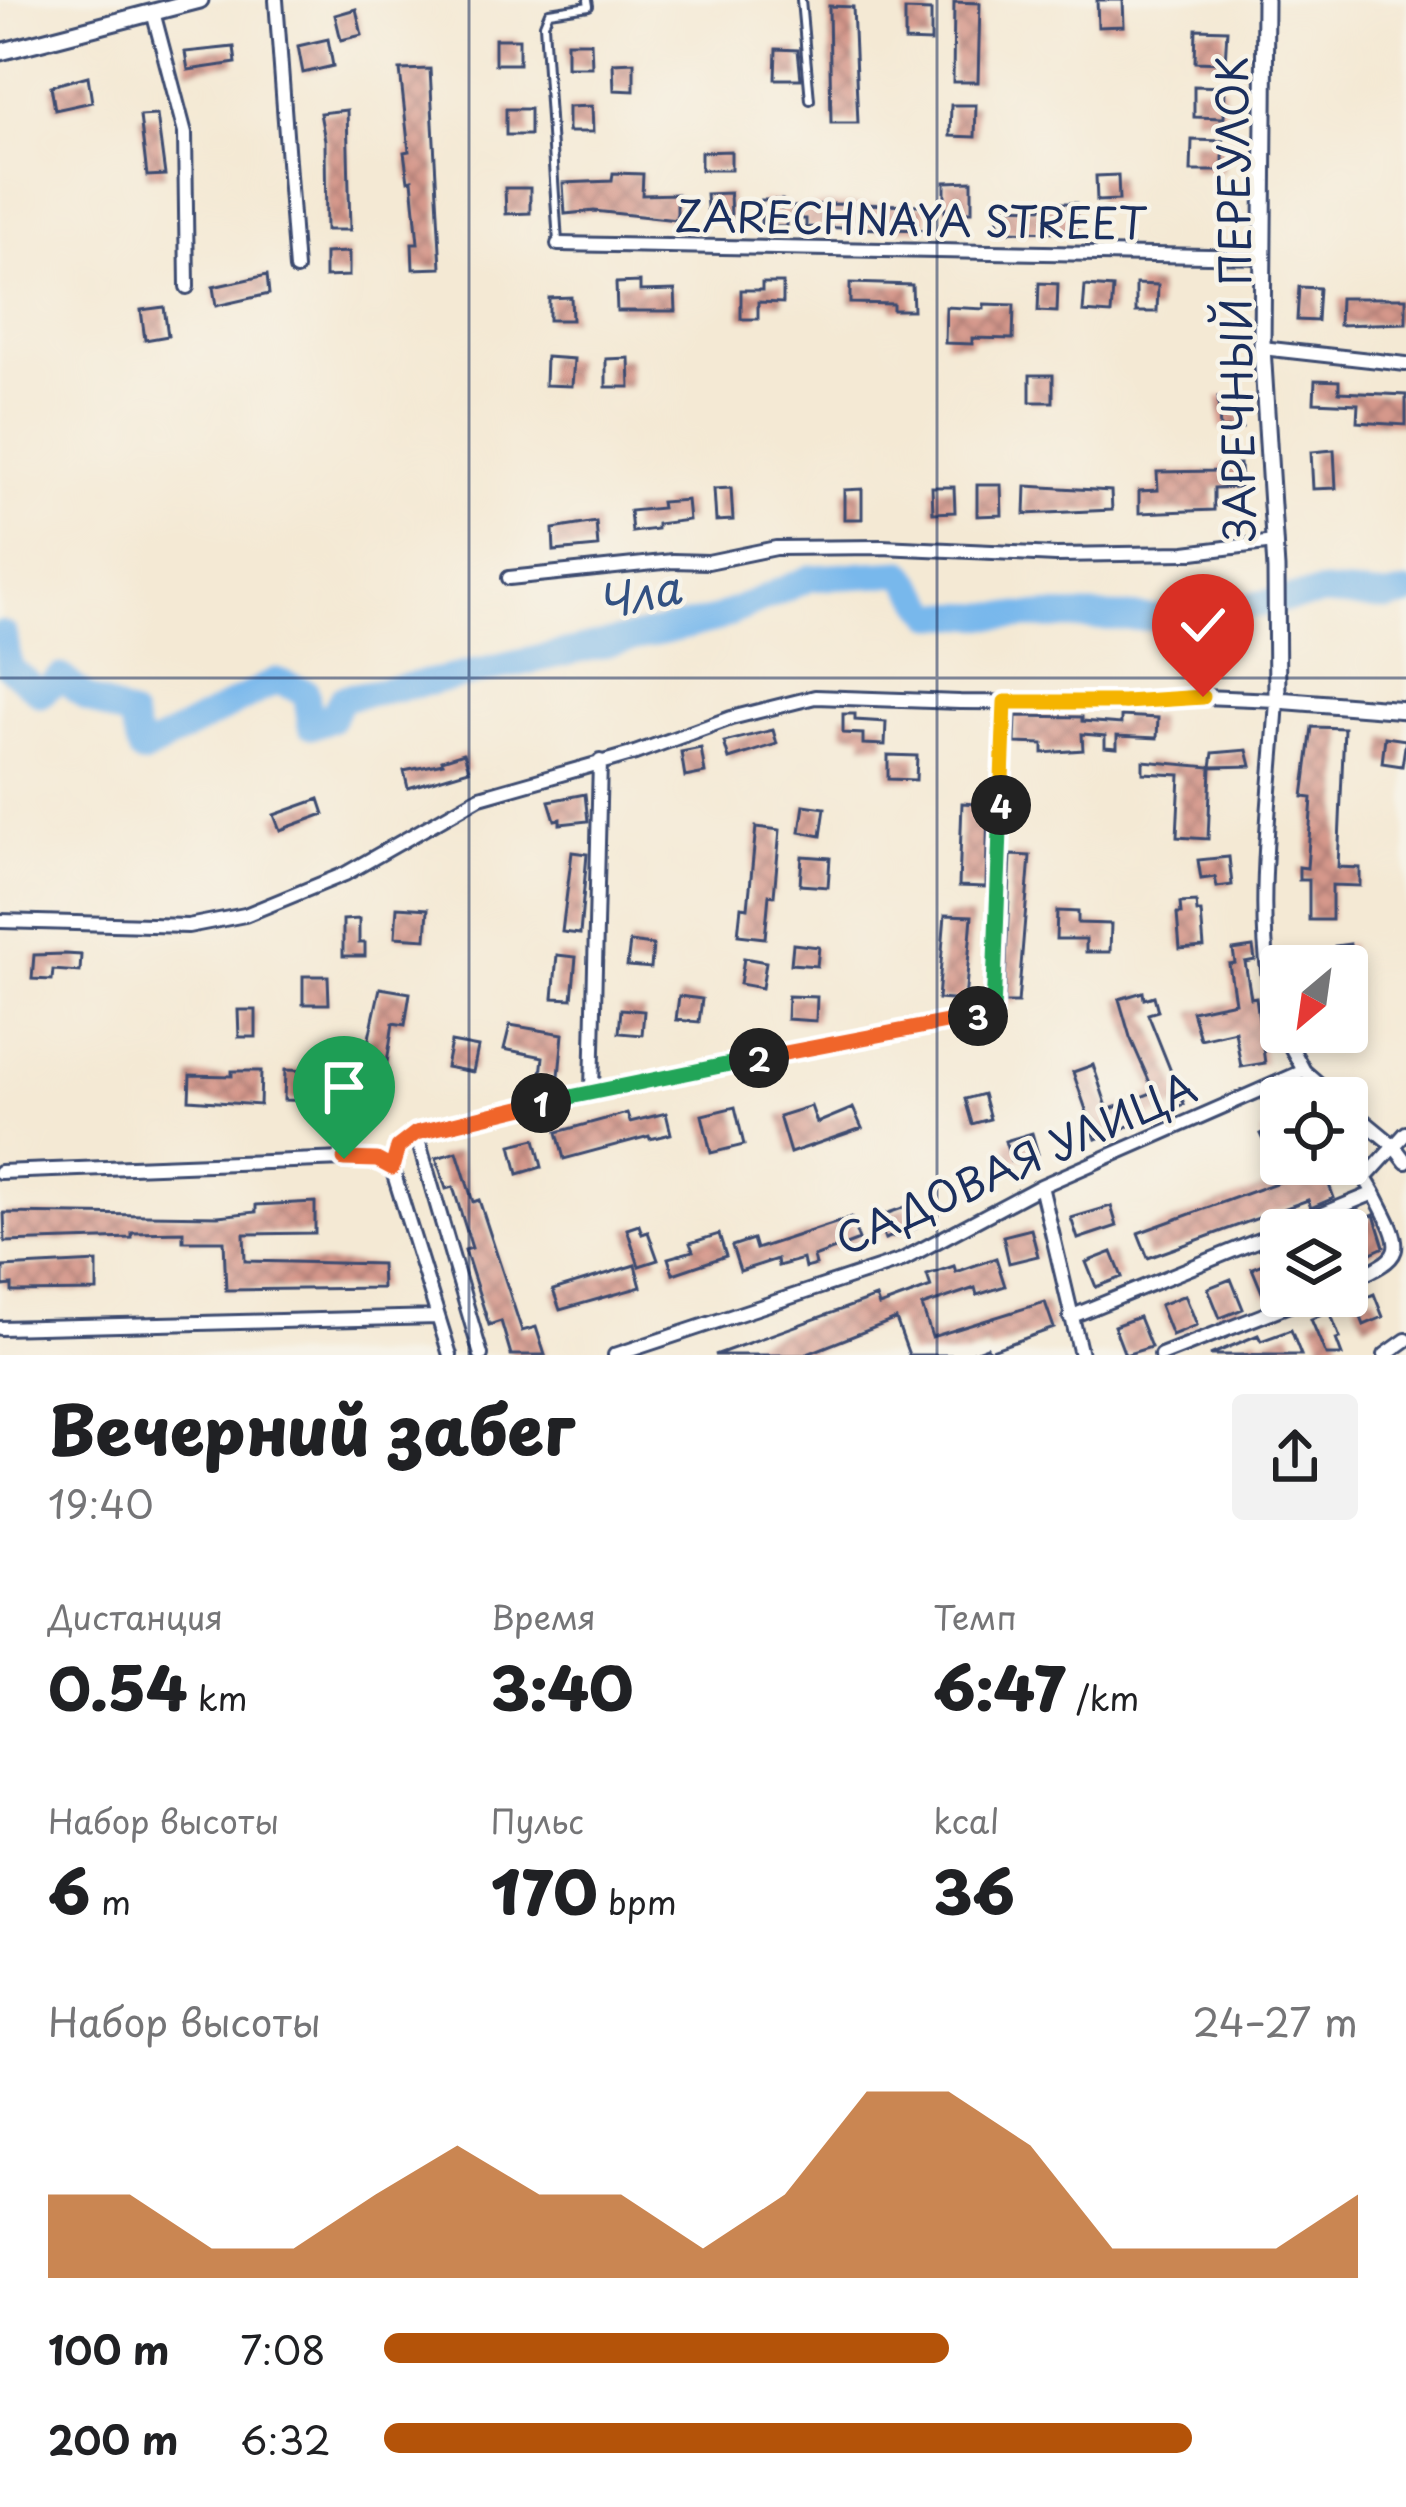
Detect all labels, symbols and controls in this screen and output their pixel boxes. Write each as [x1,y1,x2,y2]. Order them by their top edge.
street label: ЗАРЕЧНЫЙ ПЕРЕУЛОК [1198,56,1270,542]
street label: ZARECHNAYA STREET [674,182,1148,254]
water label: Чла [590,551,687,635]
pin [1152,574,1254,697]
icon: check [1170,592,1236,658]
pin: 4 [971,775,1031,835]
text: 4 [990,780,1012,830]
north arrow [1260,945,1368,1053]
map controls [1260,945,1368,1317]
pin: 3 [948,986,1008,1046]
text: 3 [967,991,989,1041]
pin: 2 [729,1028,789,1088]
text: 2 [747,1033,771,1083]
pin [293,1036,395,1159]
icon: arrive [311,1054,377,1120]
street label: САДОВАЯ УЛИЦА [824,1054,1206,1270]
pin: 1 [511,1073,571,1133]
button: locate [1260,1077,1368,1185]
text: 1 [533,1078,549,1128]
button: layers [1260,1209,1368,1317]
text: Вечерний забег [48,1378,575,1477]
button: share [1232,1394,1358,1520]
text: 19:40 [48,1473,154,1532]
text: Дистанция [48,1591,223,1641]
text: Время [491,1591,596,1641]
text: Темп [933,1591,1017,1641]
text: 0.54 [48,1641,187,1731]
text: 3:40 [491,1641,633,1731]
text: 6:47 [933,1641,1065,1731]
text: km [187,1672,248,1722]
text: /km [1065,1672,1139,1722]
text: Набор высоты [48,1795,279,1845]
text: Пульс [491,1795,584,1845]
text: kcal [933,1795,999,1845]
text: 6 [48,1845,90,1935]
text: 170 [491,1845,598,1935]
text: 36 [933,1845,1015,1935]
text: m [90,1876,131,1926]
text: bpm [598,1876,677,1926]
text: Набор высоты [48,1991,321,2050]
text: 24–27 m [1192,1991,1358,2050]
text: 100 m [48,2319,170,2378]
text: 7:08 [240,2319,326,2378]
text: 200 m [48,2409,178,2468]
text: 6:32 [240,2409,331,2468]

